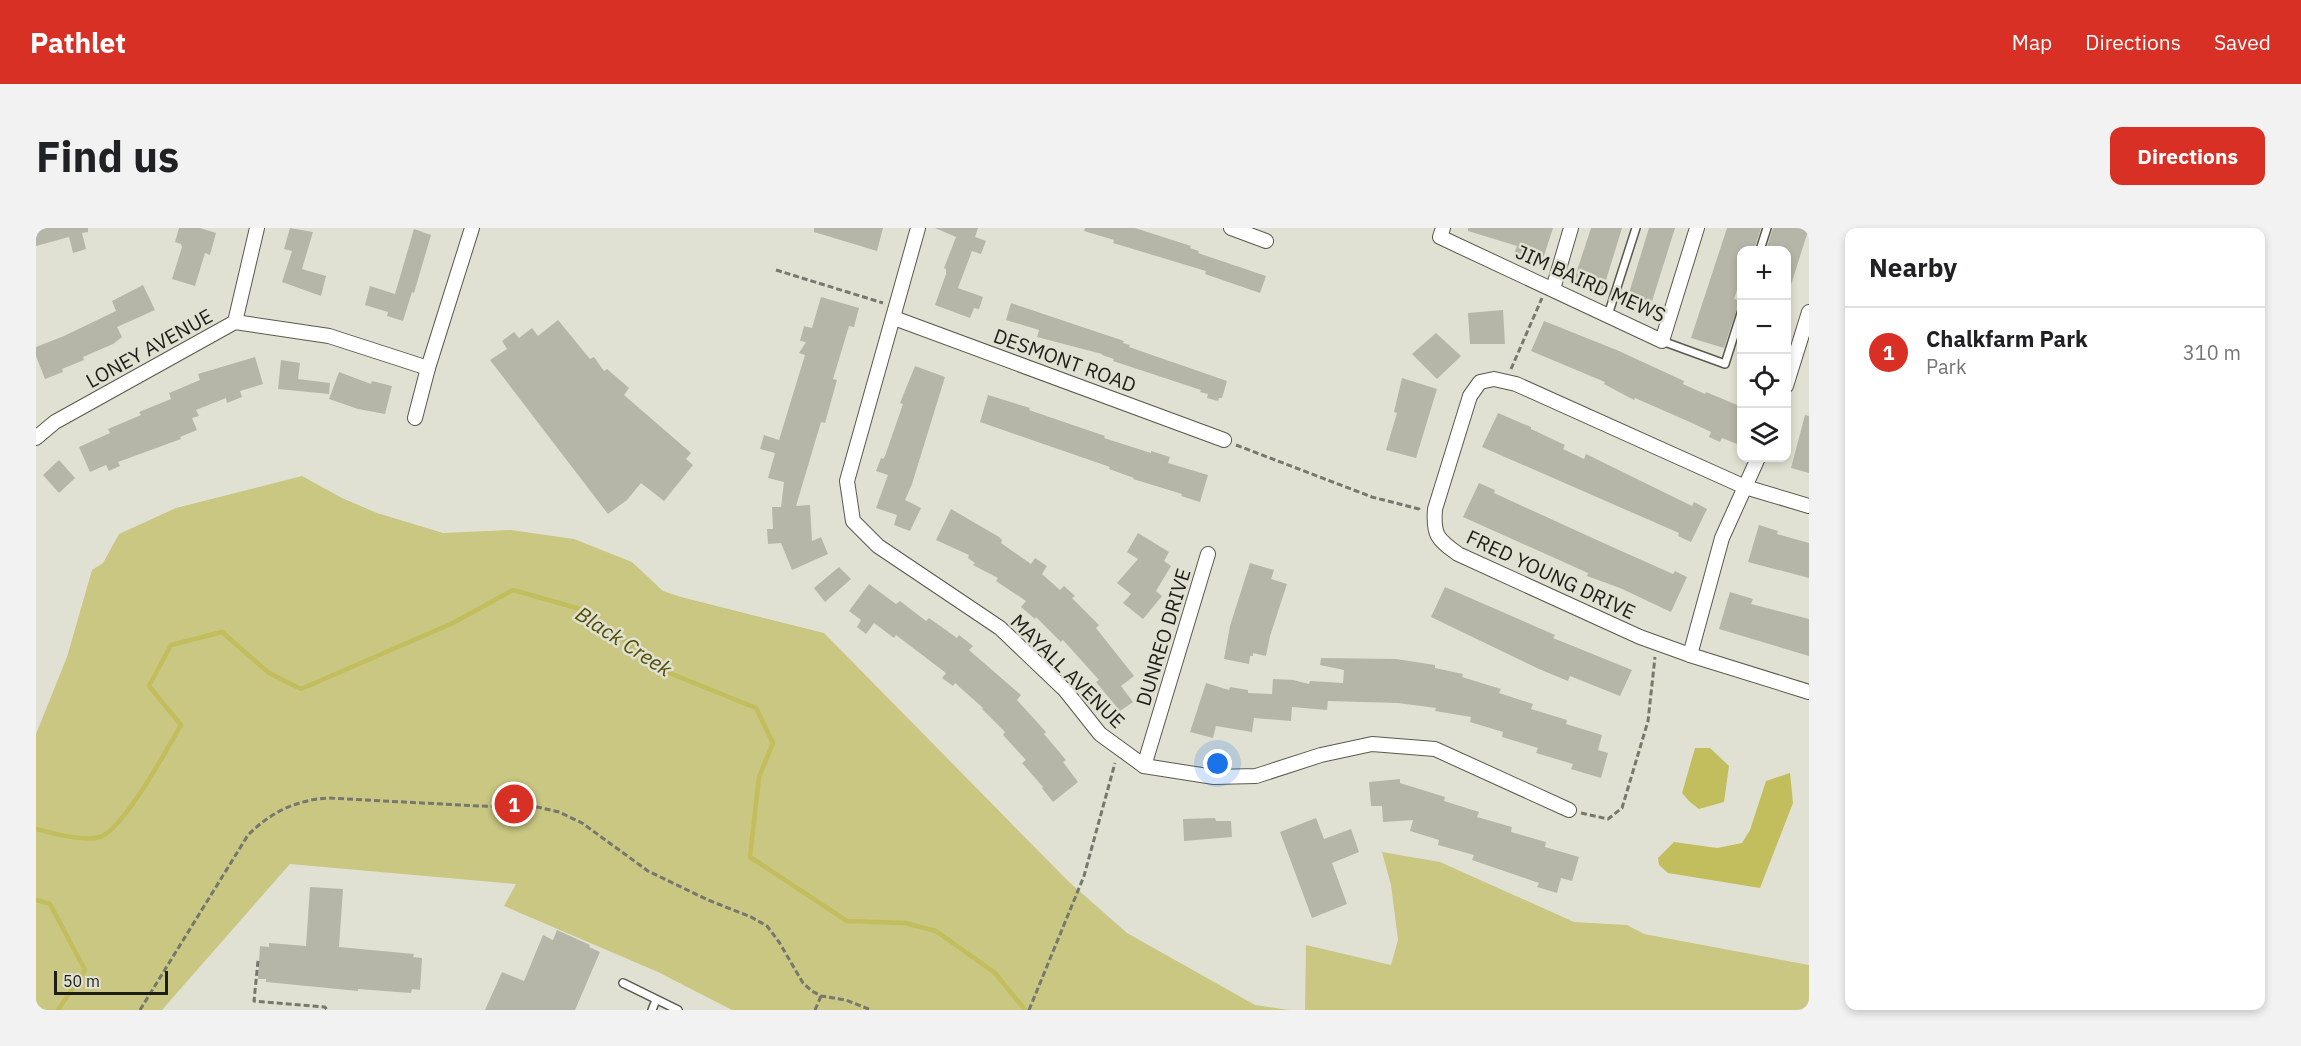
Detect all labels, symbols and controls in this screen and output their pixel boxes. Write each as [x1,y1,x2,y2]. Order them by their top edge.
text: Pathlet [30,24,126,61]
text: Map [2012,28,2052,56]
text: Directions [2085,28,2181,56]
text: Saved [2214,28,2271,56]
button: Directions [2110,127,2265,185]
text: Find us [36,129,179,184]
street label: JIM BAIRD MEWS [1512,238,1670,328]
map controls [1737,246,1791,462]
button: + [1737,246,1791,300]
text: Nearby [1869,250,1957,284]
button: − [1737,300,1791,354]
street label: LONEY AVENUE [81,302,217,394]
street label: DESMONT ROAD [990,322,1140,398]
text: Chalkfarm Park [1926,324,2088,353]
text: 1 [1883,339,1895,366]
text: 310 m [2183,339,2241,366]
text: Park [1926,353,1966,380]
button: locate [1737,354,1791,408]
button: layers [1737,408,1791,462]
street label: FRED YOUNG DRIVE [1462,523,1640,625]
street label: DUNREO DRIVE [1129,565,1197,709]
water label: Black Creek [570,599,679,683]
street label: MAYALL AVENUE [1005,608,1131,734]
your location [1203,749,1232,778]
pin: 1 [494,782,534,826]
scale bar [54,968,168,996]
text: 50 m [63,971,100,991]

